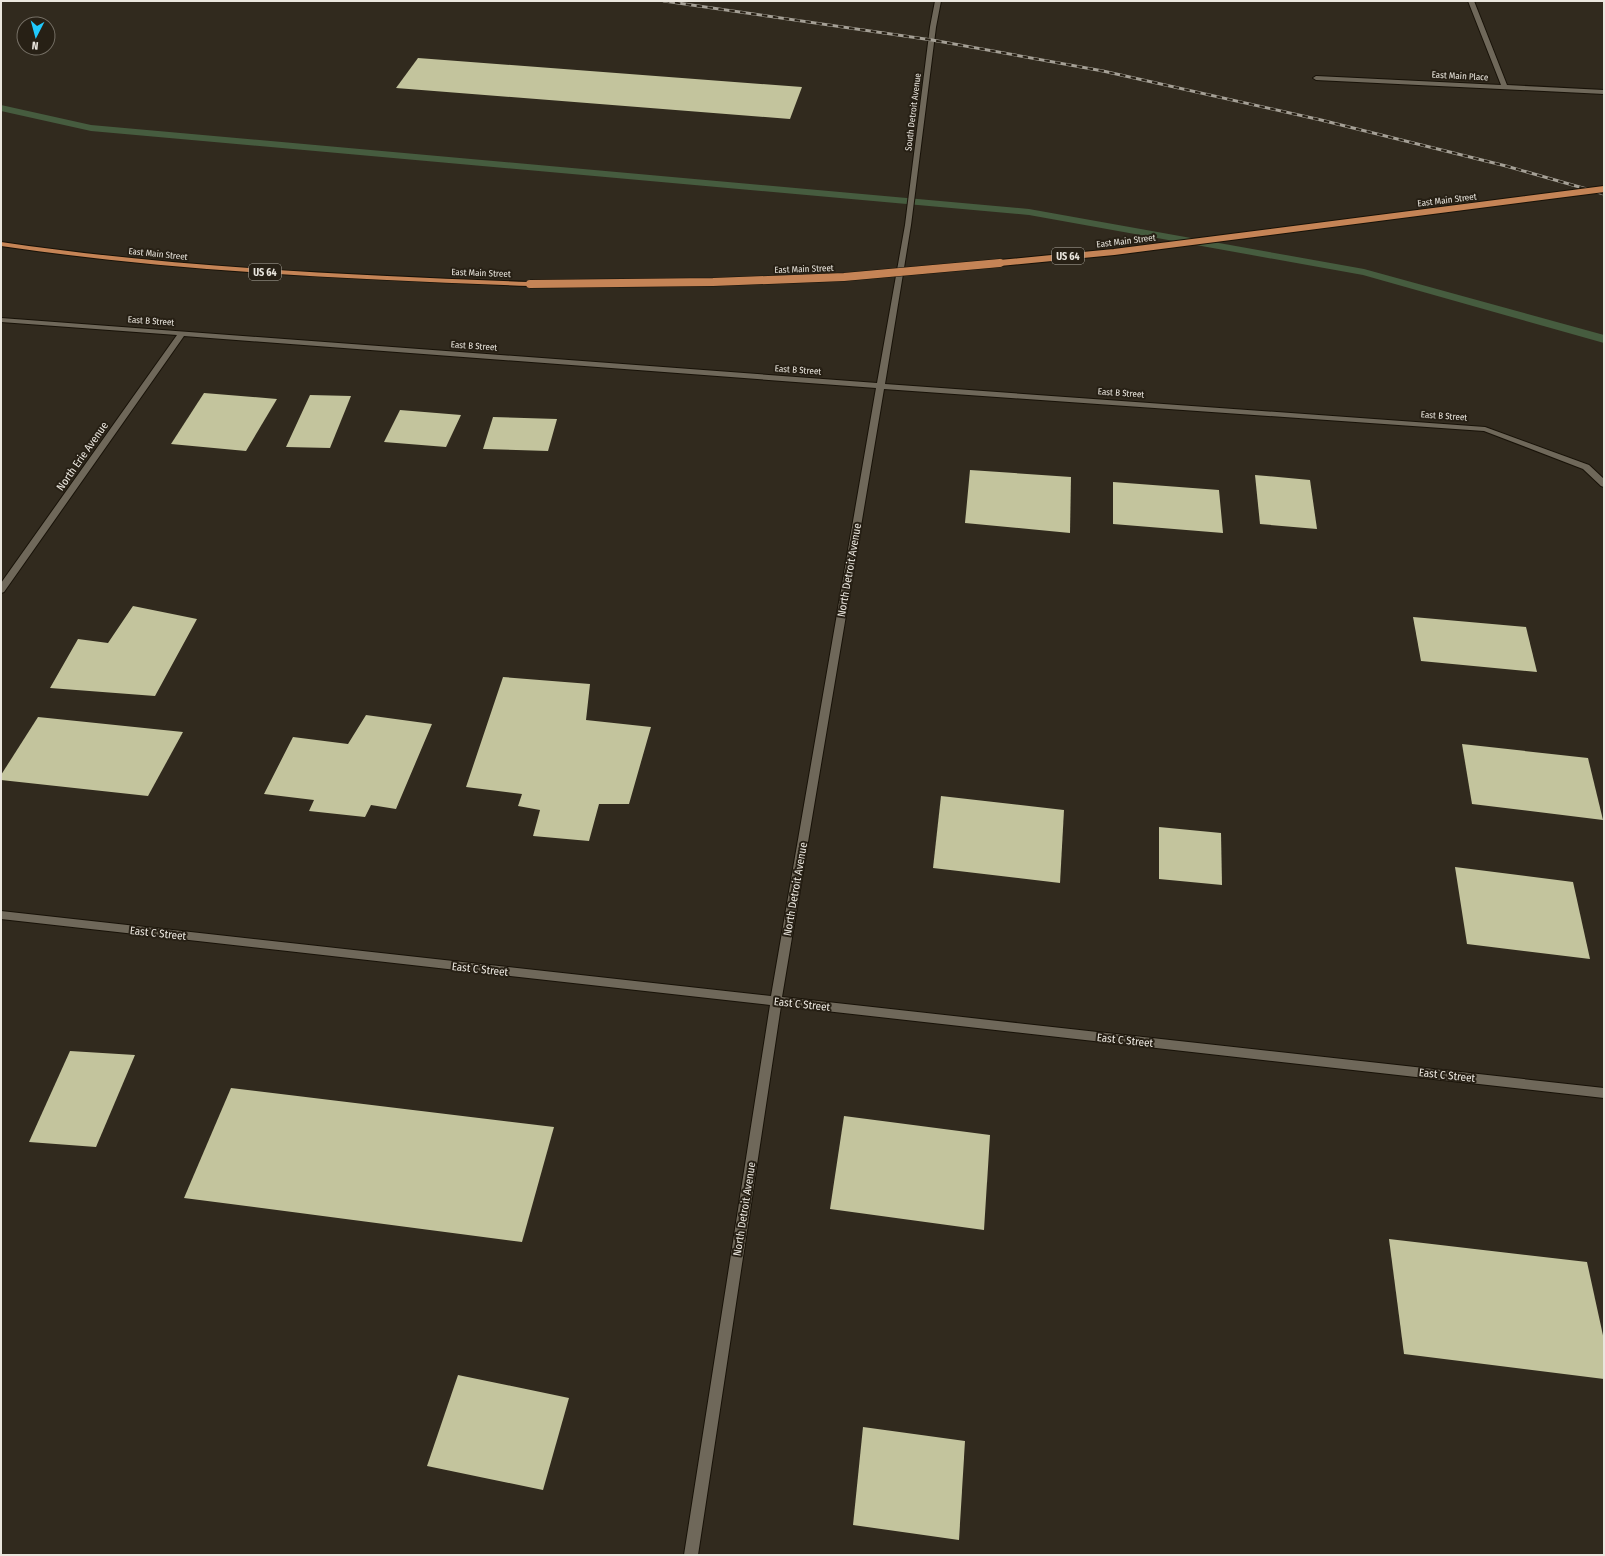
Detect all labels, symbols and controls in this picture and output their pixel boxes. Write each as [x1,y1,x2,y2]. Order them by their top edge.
north arrow [16,16,56,56]
text: N [31,39,39,52]
street label: East Main Place [1431,70,1489,83]
street label: South Detroit Avenue [903,72,923,151]
street label: East Main Street [1417,191,1477,209]
street label: East Main Street [1096,232,1156,250]
street label: East Main Street [128,246,188,262]
road number: US 64 [1052,248,1084,264]
street label: East Main Street [774,263,834,275]
road number: US 64 [249,264,281,280]
street label: East Main Street [451,267,511,279]
street label: East B Street [127,314,175,328]
street label: East B Street [450,339,498,353]
street label: East B Street [774,363,822,377]
street label: East B Street [1097,386,1145,400]
street label: East B Street [1420,409,1468,423]
street label: North Erie Avenue [54,419,111,493]
street label: North Detroit Avenue [835,522,864,618]
street label: North Detroit Avenue [781,841,810,937]
street label: East C Street [129,924,187,943]
street label: East C Street [451,960,509,979]
street label: East C Street [773,995,831,1014]
street label: East C Street [1096,1031,1154,1050]
street label: East C Street [1418,1066,1476,1085]
street label: North Detroit Avenue [731,1161,758,1257]

